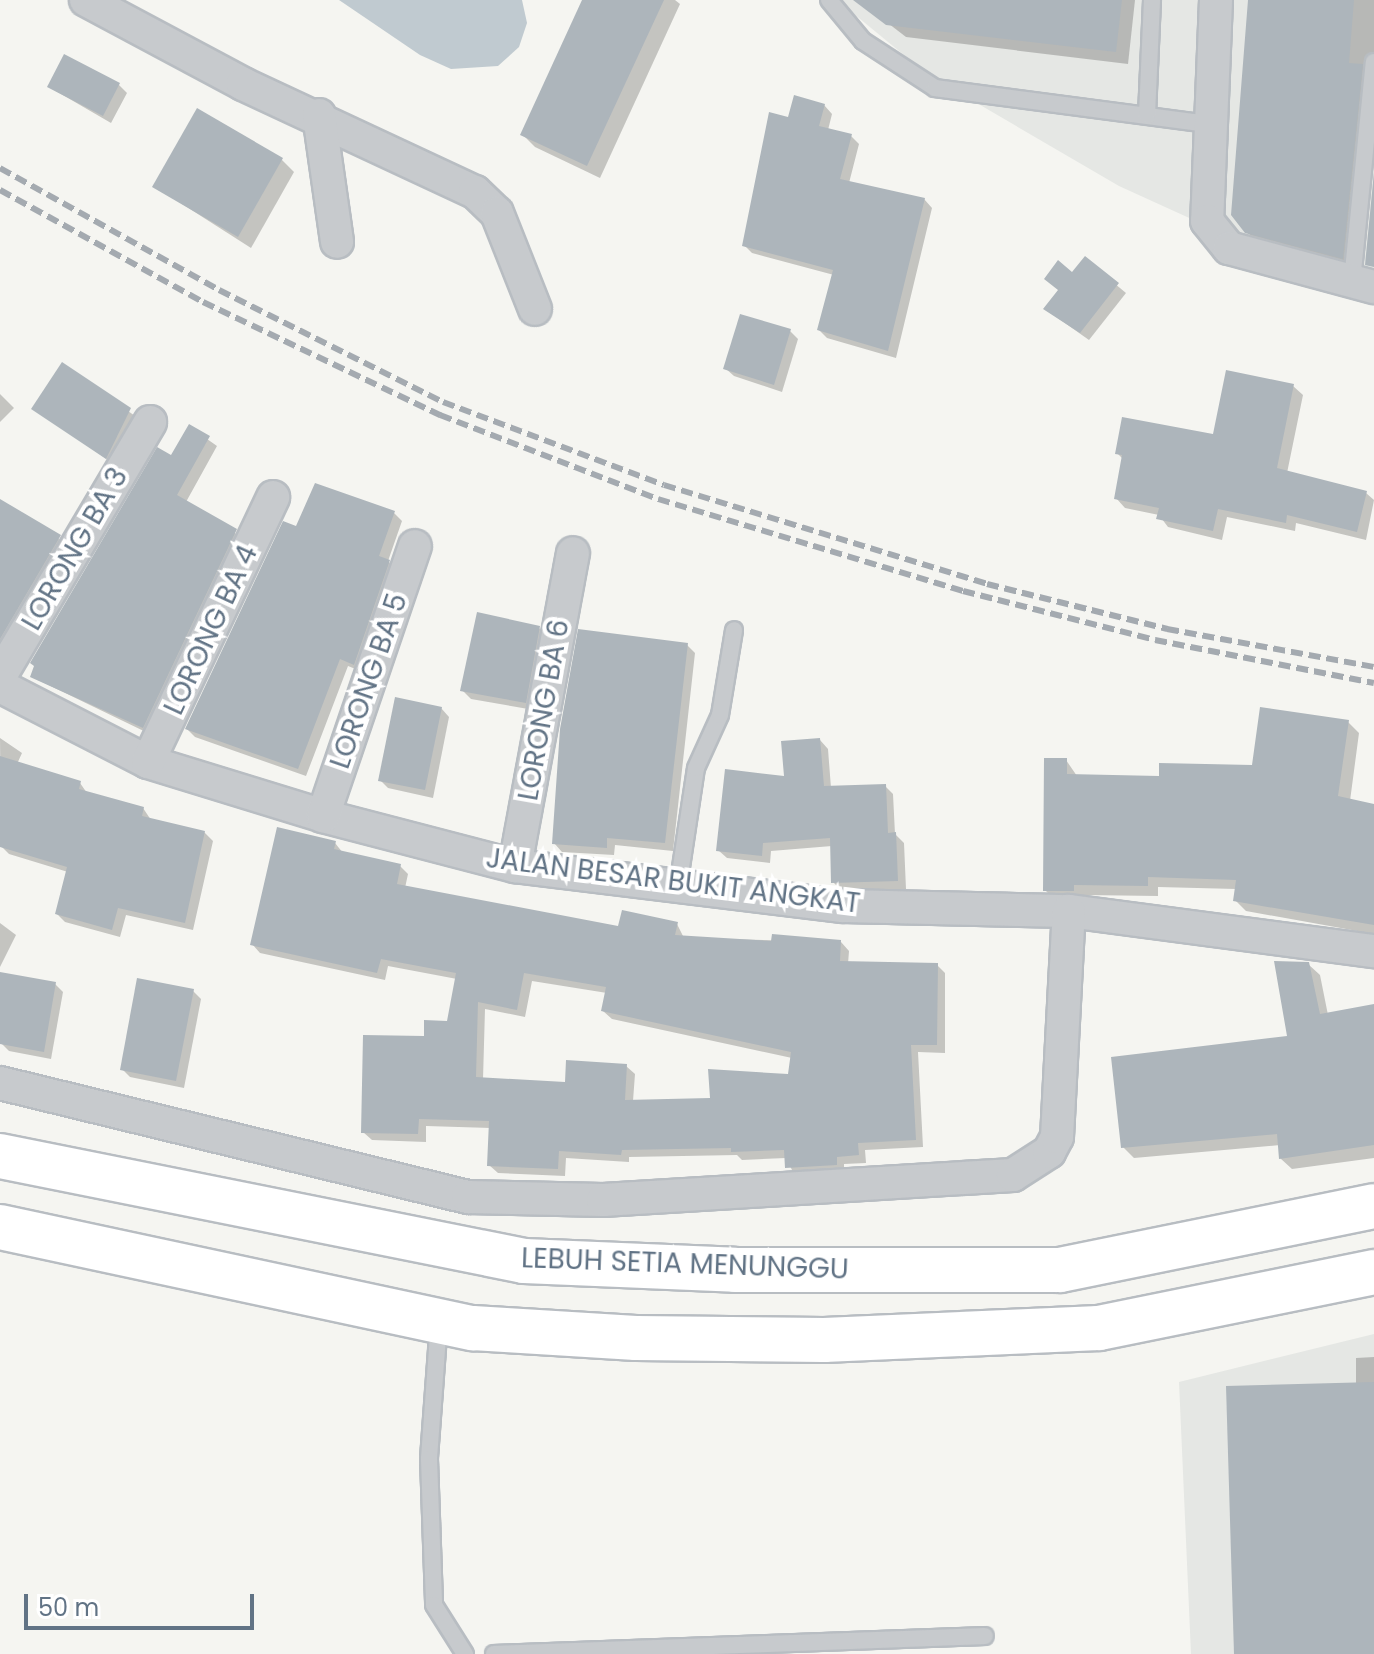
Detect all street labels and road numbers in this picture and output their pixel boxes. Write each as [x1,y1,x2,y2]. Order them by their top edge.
street label: LORONG BA 3 [15,462,135,636]
street label: LORONG BA 4 [157,540,265,720]
street label: LORONG BA 5 [323,589,415,773]
street label: LORONG BA 6 [512,617,576,803]
street label: JALAN BESAR BUKIT ANGKAT [484,841,862,921]
street label: LEBUH SETIA MENUNGGU [521,1241,849,1287]

